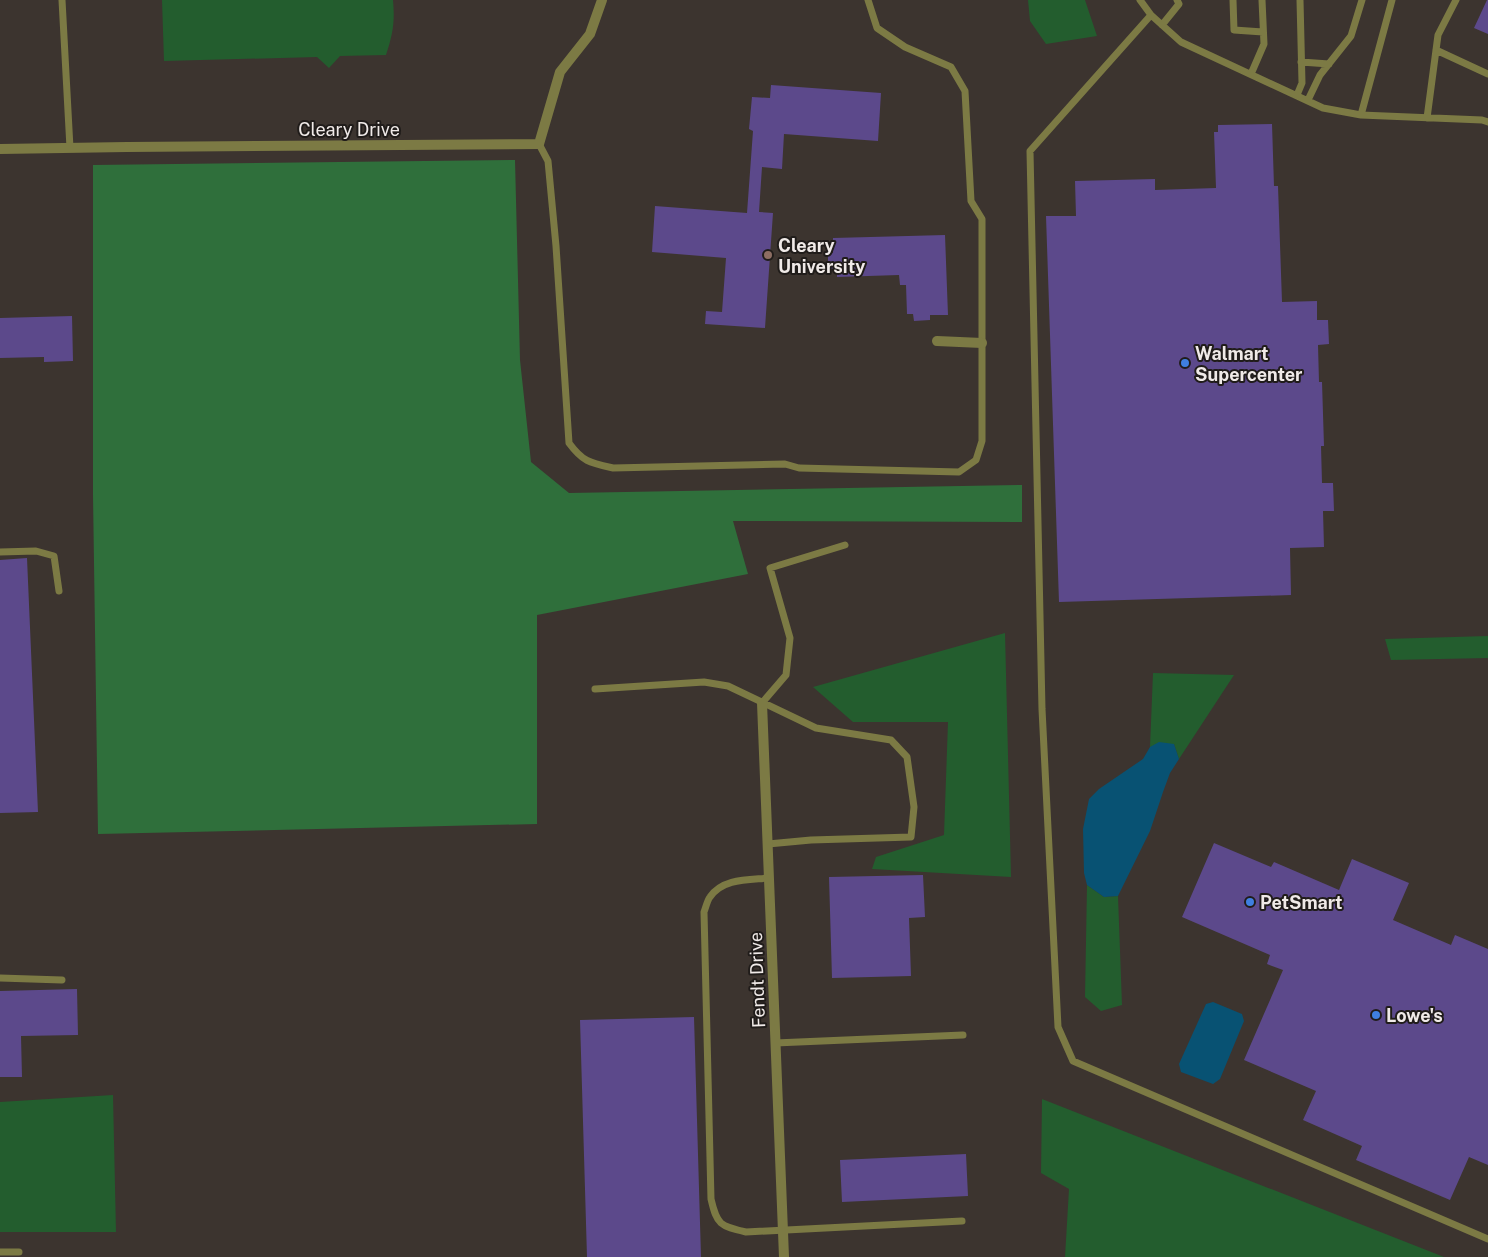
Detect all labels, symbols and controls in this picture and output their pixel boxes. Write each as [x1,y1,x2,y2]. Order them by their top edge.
street label: Cleary Drive [298,119,400,140]
place label: Cleary University [778,235,865,277]
marker: Cleary University [762,249,774,261]
place label: Walmart Supercenter [1195,343,1303,385]
marker: Walmart Supercenter [1179,357,1191,369]
place label: PetSmart [1260,892,1343,913]
marker: PetSmart [1244,896,1256,908]
street label: Fendt Drive [745,932,769,1028]
place label: Lowe's [1386,1005,1443,1026]
marker: Lowe's [1370,1009,1382,1021]

